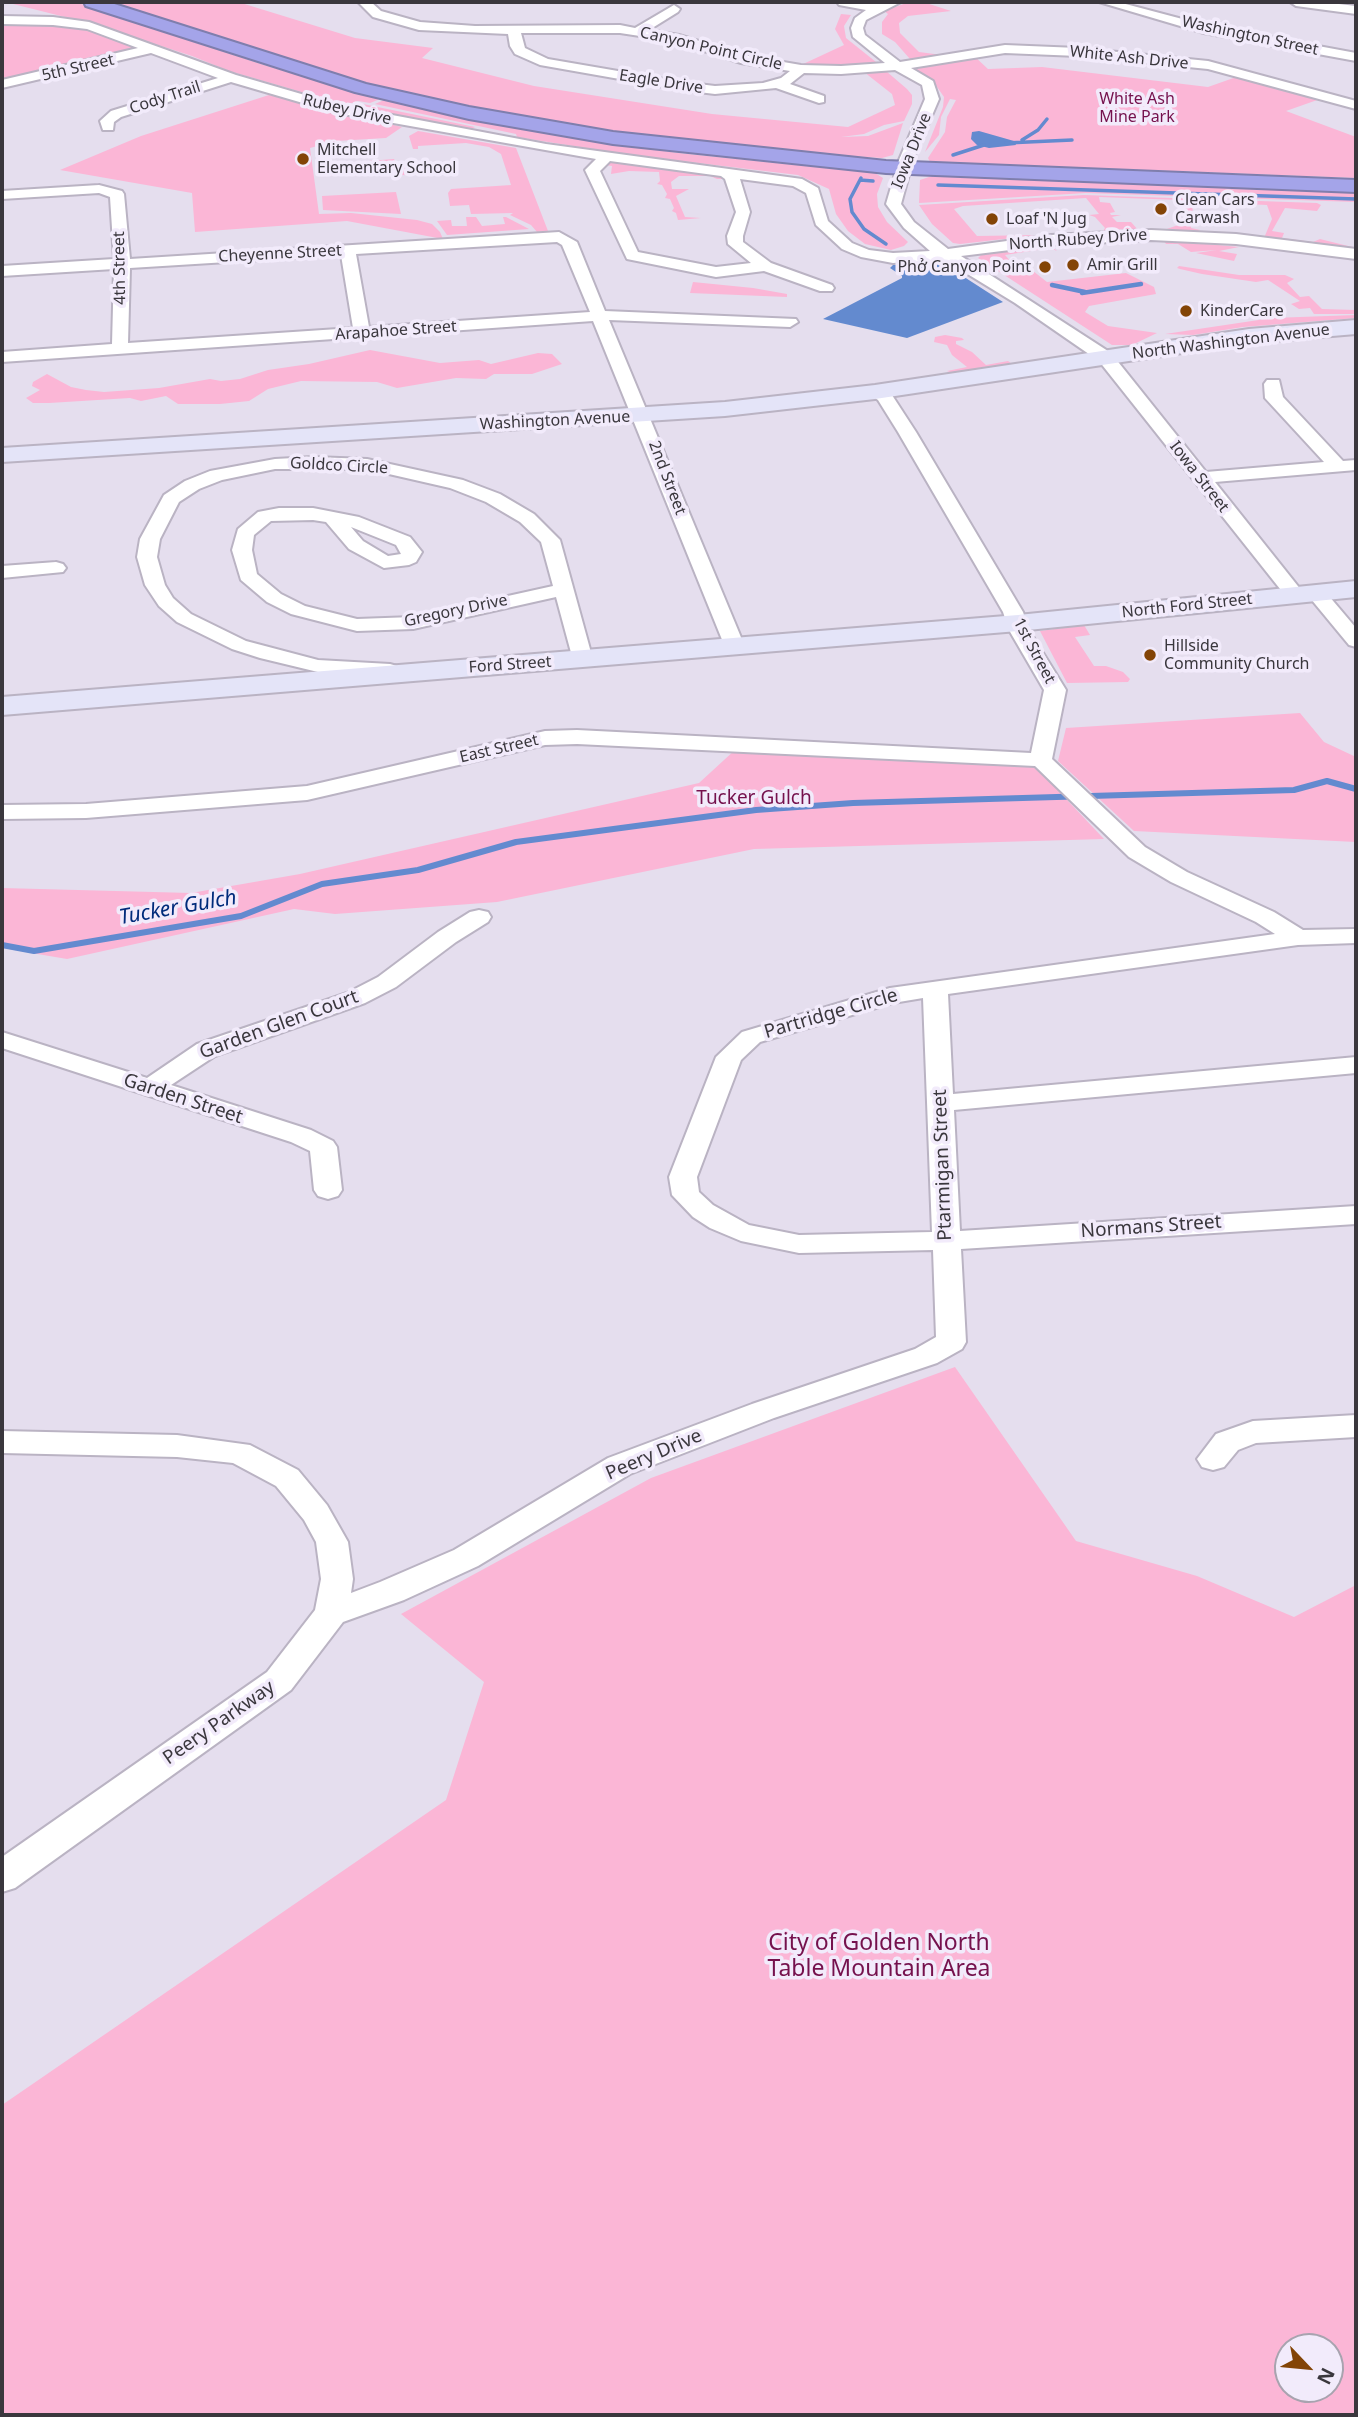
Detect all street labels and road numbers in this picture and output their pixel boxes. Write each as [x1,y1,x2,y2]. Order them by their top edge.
street label: Washington Street [1180,12,1320,60]
street label: Canyon Point Circle [638,23,784,75]
street label: White Ash Drive [1069,42,1189,74]
street label: 5th Street [40,50,116,86]
street label: Eagle Drive [618,66,704,98]
street label: Cody Trail [127,78,203,118]
street label: Rubey Drive [301,90,393,130]
street label: Iowa Drive [888,110,936,192]
street label: North Rubey Drive [1008,226,1148,254]
street label: 4th Street [110,231,130,305]
street label: Cheyenne Street [218,241,342,267]
street label: Arapahoe Street [335,317,457,345]
street label: North Washington Avenue [1131,320,1331,364]
street label: Washington Avenue [479,407,631,435]
street label: 2nd Street [644,438,690,518]
street label: Iowa Street [1165,438,1233,516]
street label: Goldco Circle [289,454,389,478]
street label: North Ford Street [1121,590,1253,622]
street label: Gregory Drive [403,591,509,631]
street label: 1st Street [1009,615,1059,687]
street label: Ford Street [468,653,552,677]
street label: East Street [458,731,540,767]
street label: Partridge Circle [762,984,900,1044]
street label: Garden Glen Court [197,986,361,1064]
street label: Garden Street [120,1069,246,1129]
street label: Ptarmigan Street [929,1089,957,1241]
street label: Normans Street [1080,1211,1222,1243]
street label: Peery Drive [602,1425,706,1485]
street label: Peery Parkway [159,1676,279,1770]

